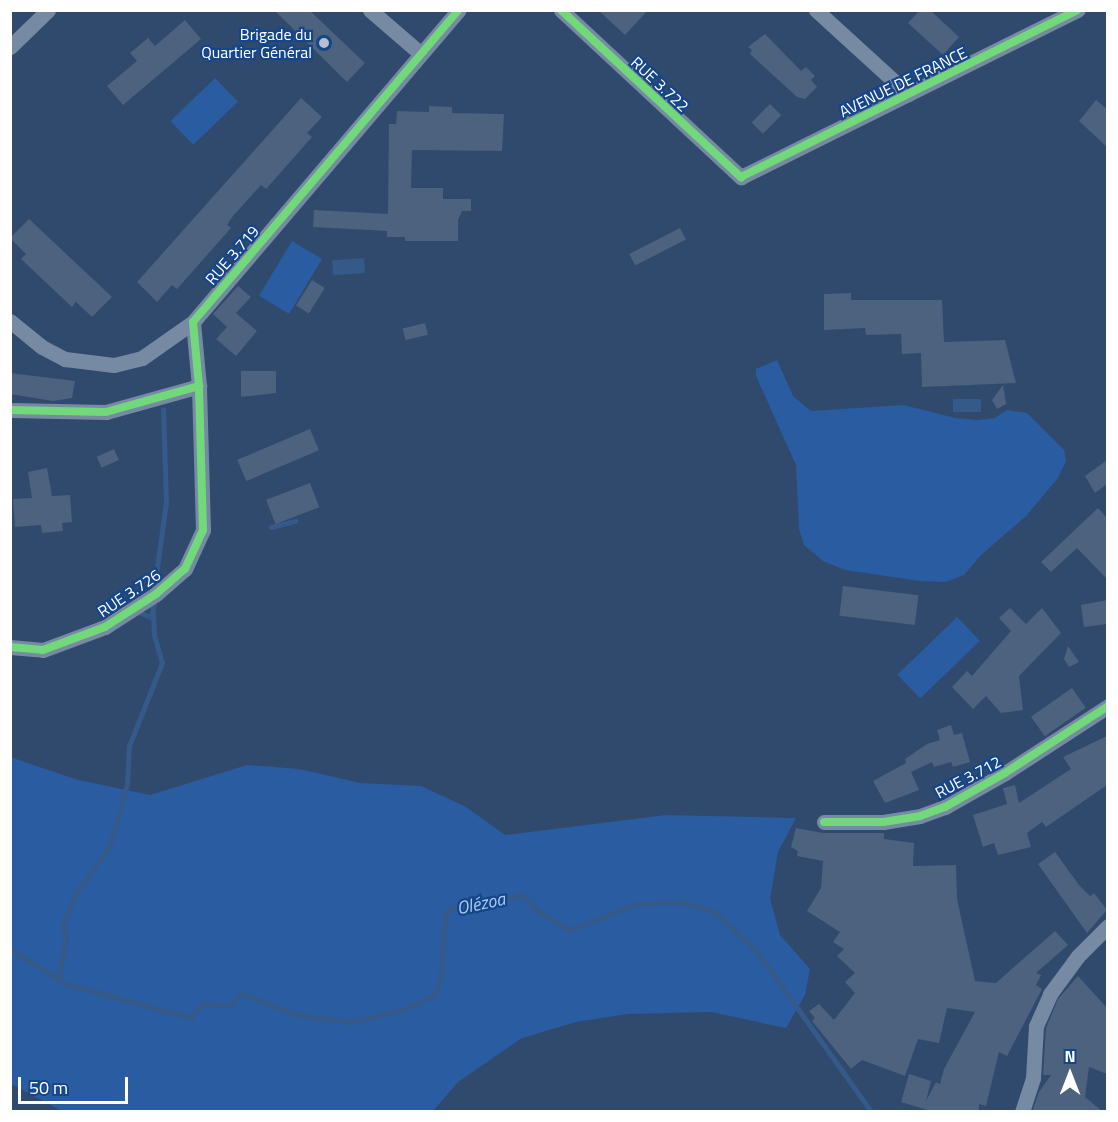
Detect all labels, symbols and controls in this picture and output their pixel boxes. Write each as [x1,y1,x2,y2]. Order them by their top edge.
place label: Brigade du Quartier Général [201,24,312,62]
marker: Brigade du Quartier Général [317,36,331,50]
street label: AVENUE DE FRANCE [836,43,970,121]
street label: RUE 3.722 [627,52,693,116]
street label: RUE 3.719 [201,222,263,288]
street label: RUE 3.726 [94,565,164,621]
street label: RUE 3.712 [932,752,1004,802]
water label: Olézoa [455,888,507,920]
north arrow [1040,1044,1100,1104]
text: N [1064,1044,1076,1068]
scale bar [21,1065,130,1103]
text: 50 m [29,1074,68,1101]

